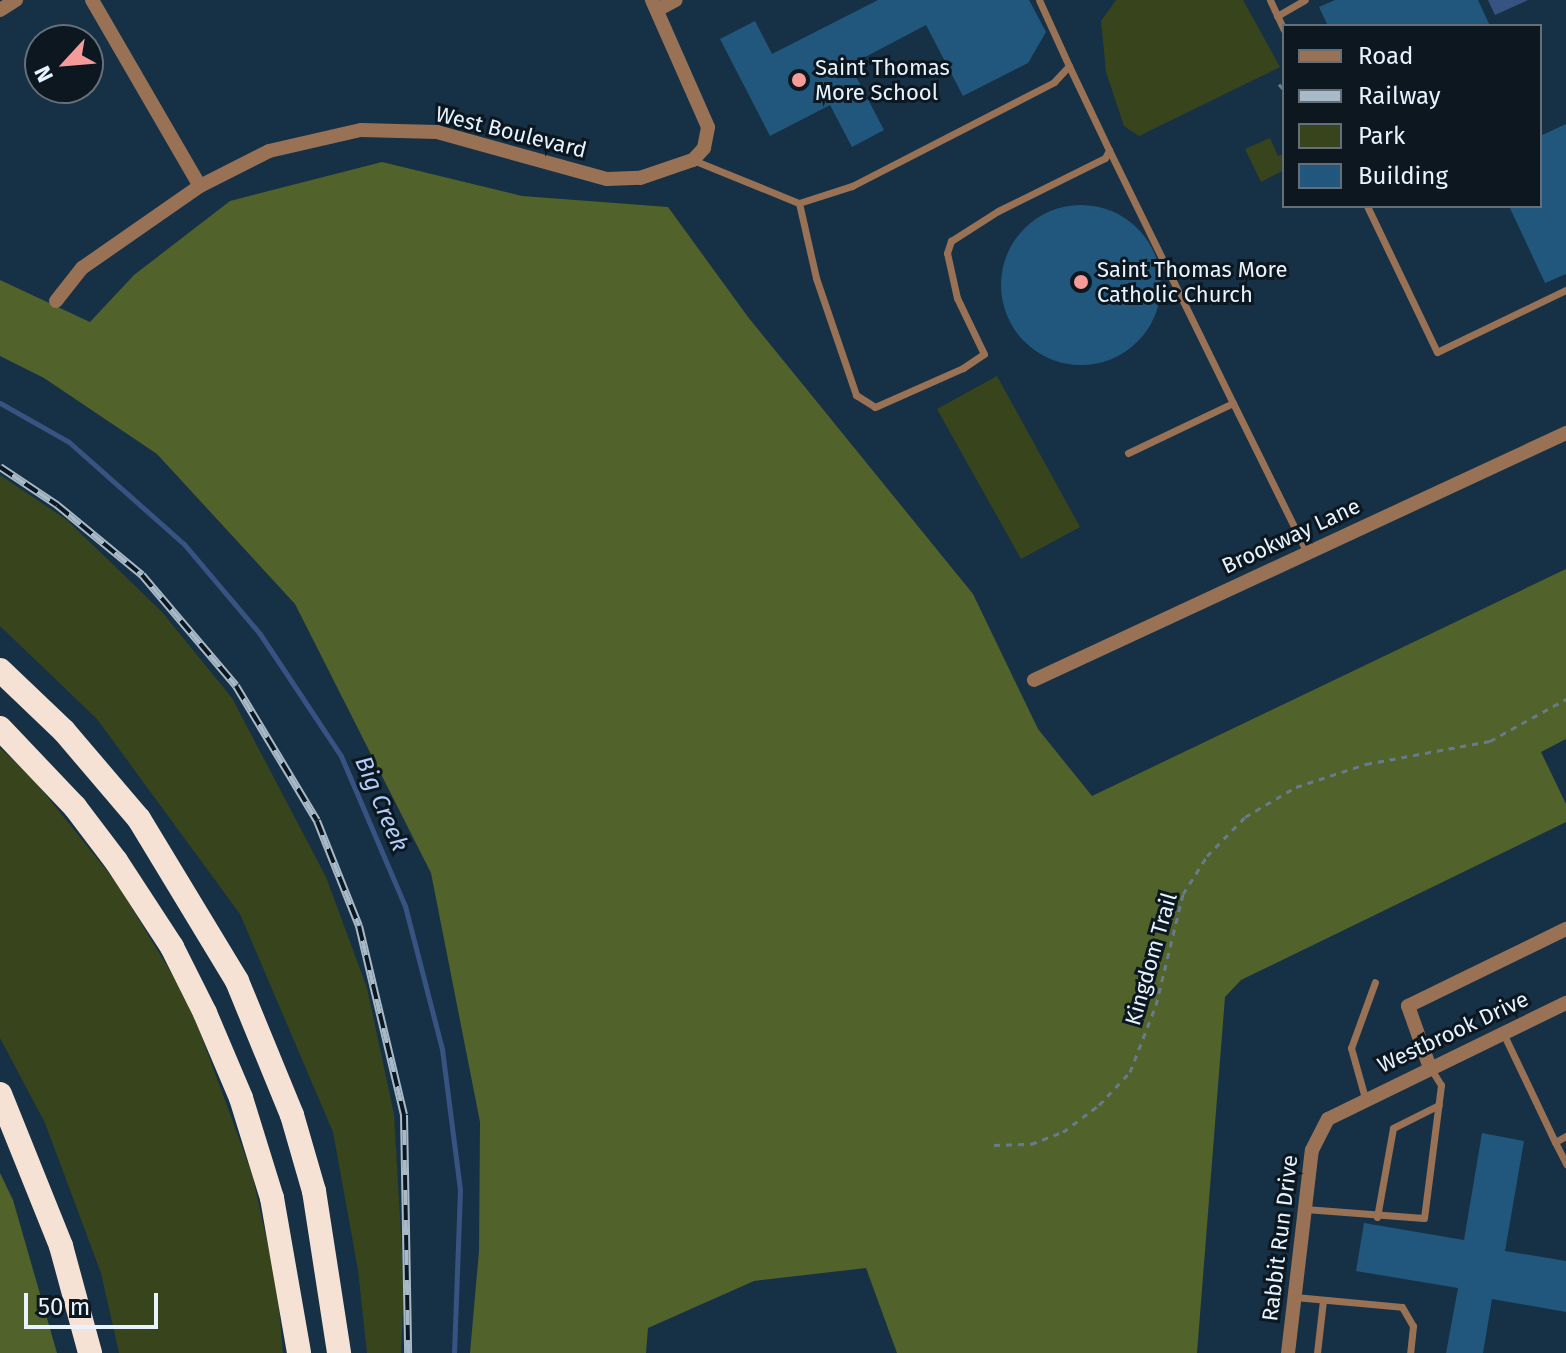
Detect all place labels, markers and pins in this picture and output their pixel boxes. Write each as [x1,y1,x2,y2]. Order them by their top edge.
place label: Saint Thomas More School [815,54,950,106]
marker: Saint Thomas More School [790,71,808,89]
place label: Saint Thomas More Catholic Church [1097,256,1287,308]
marker: Saint Thomas More Catholic Church [1072,273,1090,291]

